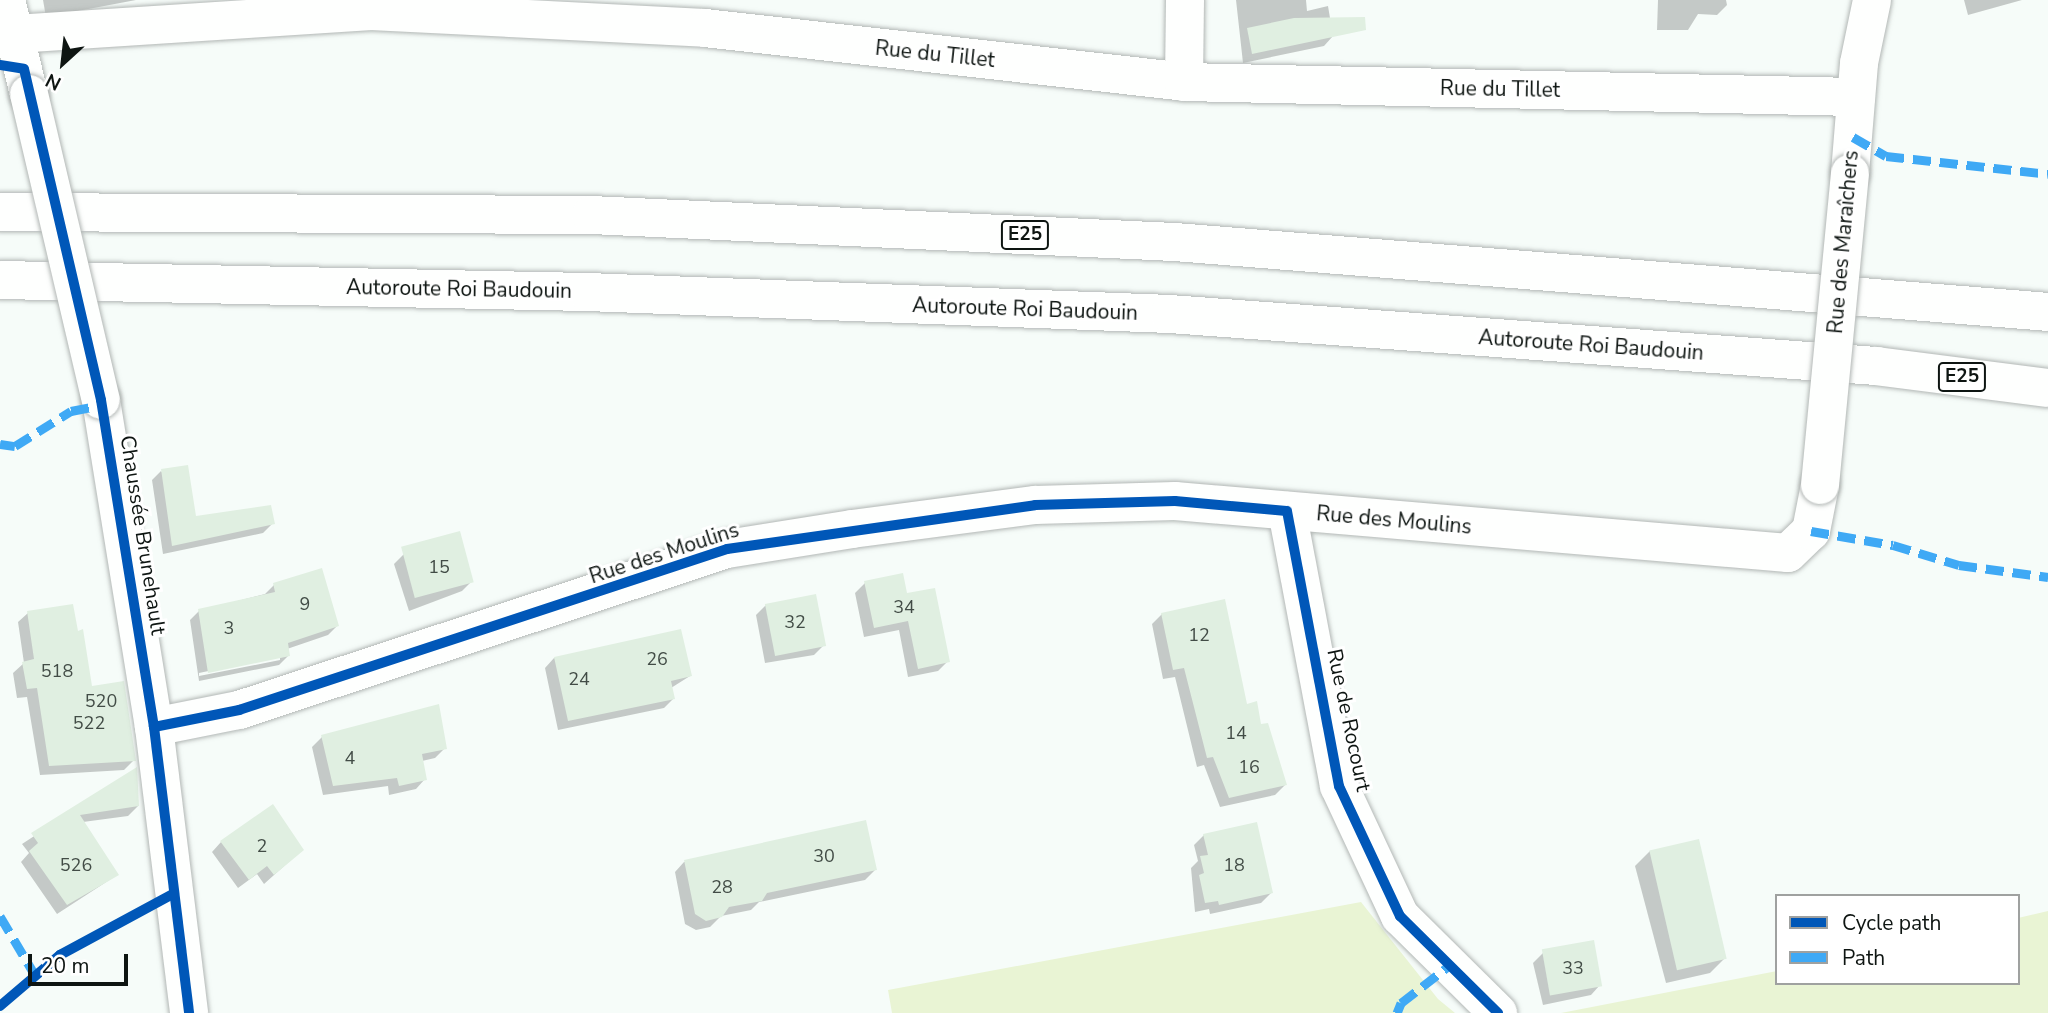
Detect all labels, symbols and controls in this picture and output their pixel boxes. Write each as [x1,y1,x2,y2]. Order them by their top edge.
north arrow [28,28,98,98]
street label: Rue du Tillet [874,35,996,73]
text: N [41,67,66,97]
street label: Rue du Tillet [1440,75,1560,103]
street label: Rue des Maraîchers [1822,149,1864,335]
road number: E25 [1000,219,1050,250]
street label: Autoroute Roi Baudouin [346,274,572,304]
street label: Autoroute Roi Baudouin [912,292,1138,326]
street label: Autoroute Roi Baudouin [1477,325,1705,365]
road number: E25 [1938,362,1986,392]
street label: Chaussée Brunehault [115,433,171,637]
street label: Rue des Moulins [1315,501,1473,539]
street label: Rue des Moulins [586,517,742,589]
house number: 15 [428,556,450,578]
house number: 9 [300,593,310,615]
house number: 34 [893,596,915,618]
house number: 32 [784,611,806,633]
house number: 3 [224,617,234,639]
house number: 12 [1188,624,1210,646]
street label: Rue de Rocourt [1322,646,1376,794]
house number: 26 [646,648,668,670]
house number: 518 [41,660,73,682]
house number: 24 [568,668,590,690]
house number: 520 [85,690,117,712]
house number: 522 [73,712,105,734]
house number: 14 [1225,722,1247,744]
house number: 4 [345,747,355,769]
house number: 16 [1238,756,1260,778]
house number: 2 [257,835,267,857]
house number: 30 [813,845,835,867]
house number: 526 [60,854,92,876]
house number: 18 [1223,854,1245,876]
house number: 28 [711,876,733,898]
legend [1775,894,2020,985]
text: Cycle path [1842,909,1941,937]
scale bar [32,940,131,984]
text: Path [1842,944,1885,972]
text: 20 m [41,952,90,980]
house number: 33 [1562,957,1584,979]

